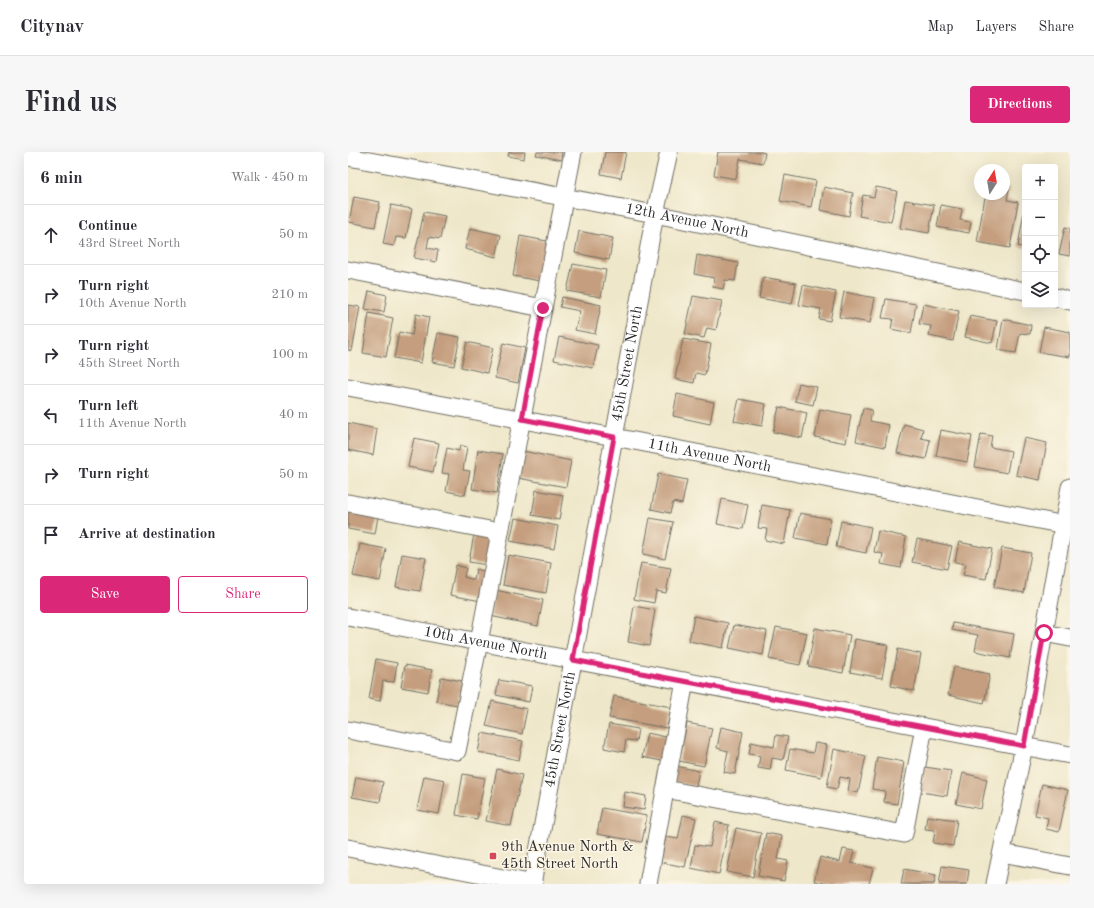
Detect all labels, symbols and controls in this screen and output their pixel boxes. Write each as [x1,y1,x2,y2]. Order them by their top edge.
text: Citynav [20,18,84,37]
text: Map [928,20,954,34]
text: Layers [976,20,1017,34]
text: Share [1039,20,1074,34]
button: Directions [970,86,1070,123]
text: Find us [24,90,117,118]
north arrow [974,164,1010,200]
map controls [1022,164,1058,308]
button: + [1022,164,1058,200]
text: 6 min [40,170,83,187]
text: Walk · 450 m [231,171,308,184]
button: − [1022,200,1058,236]
street label: 12th Avenue North [624,201,750,241]
text: Continue [78,219,137,234]
icon: ahead [40,224,62,246]
text: 50 m [279,228,308,241]
button: locate [1022,236,1058,272]
text: 43rd Street North [78,237,180,250]
button: layers [1022,272,1058,308]
text: Turn right [78,279,149,294]
icon: right [40,284,62,306]
text: 210 m [271,288,308,301]
text: 10th Avenue North [78,297,187,310]
route end [534,299,552,317]
street label: 45th Street North [610,304,646,423]
text: Turn right [78,339,149,354]
icon: right [40,344,62,366]
text: 100 m [271,348,308,361]
text: 45th Street North [78,357,180,370]
text: Turn left [78,399,138,414]
icon: left [40,404,62,426]
text: 40 m [279,408,308,421]
text: 11th Avenue North [78,417,187,430]
street label: 11th Avenue North [646,436,773,475]
icon: right [40,464,62,486]
text: Turn right [78,467,149,482]
text: 50 m [279,468,308,481]
icon: arrive [40,524,62,546]
text: Arrive at destination [78,527,216,542]
button: Save [40,576,170,613]
button: Share [178,576,308,613]
street label: 10th Avenue North [422,624,549,662]
route start [1035,624,1053,642]
street label: 45th Street North [542,670,578,789]
place label: 9th Avenue North & 45th Street North [501,840,634,872]
marker: 9th Avenue North & 45th Street North [488,851,498,861]

